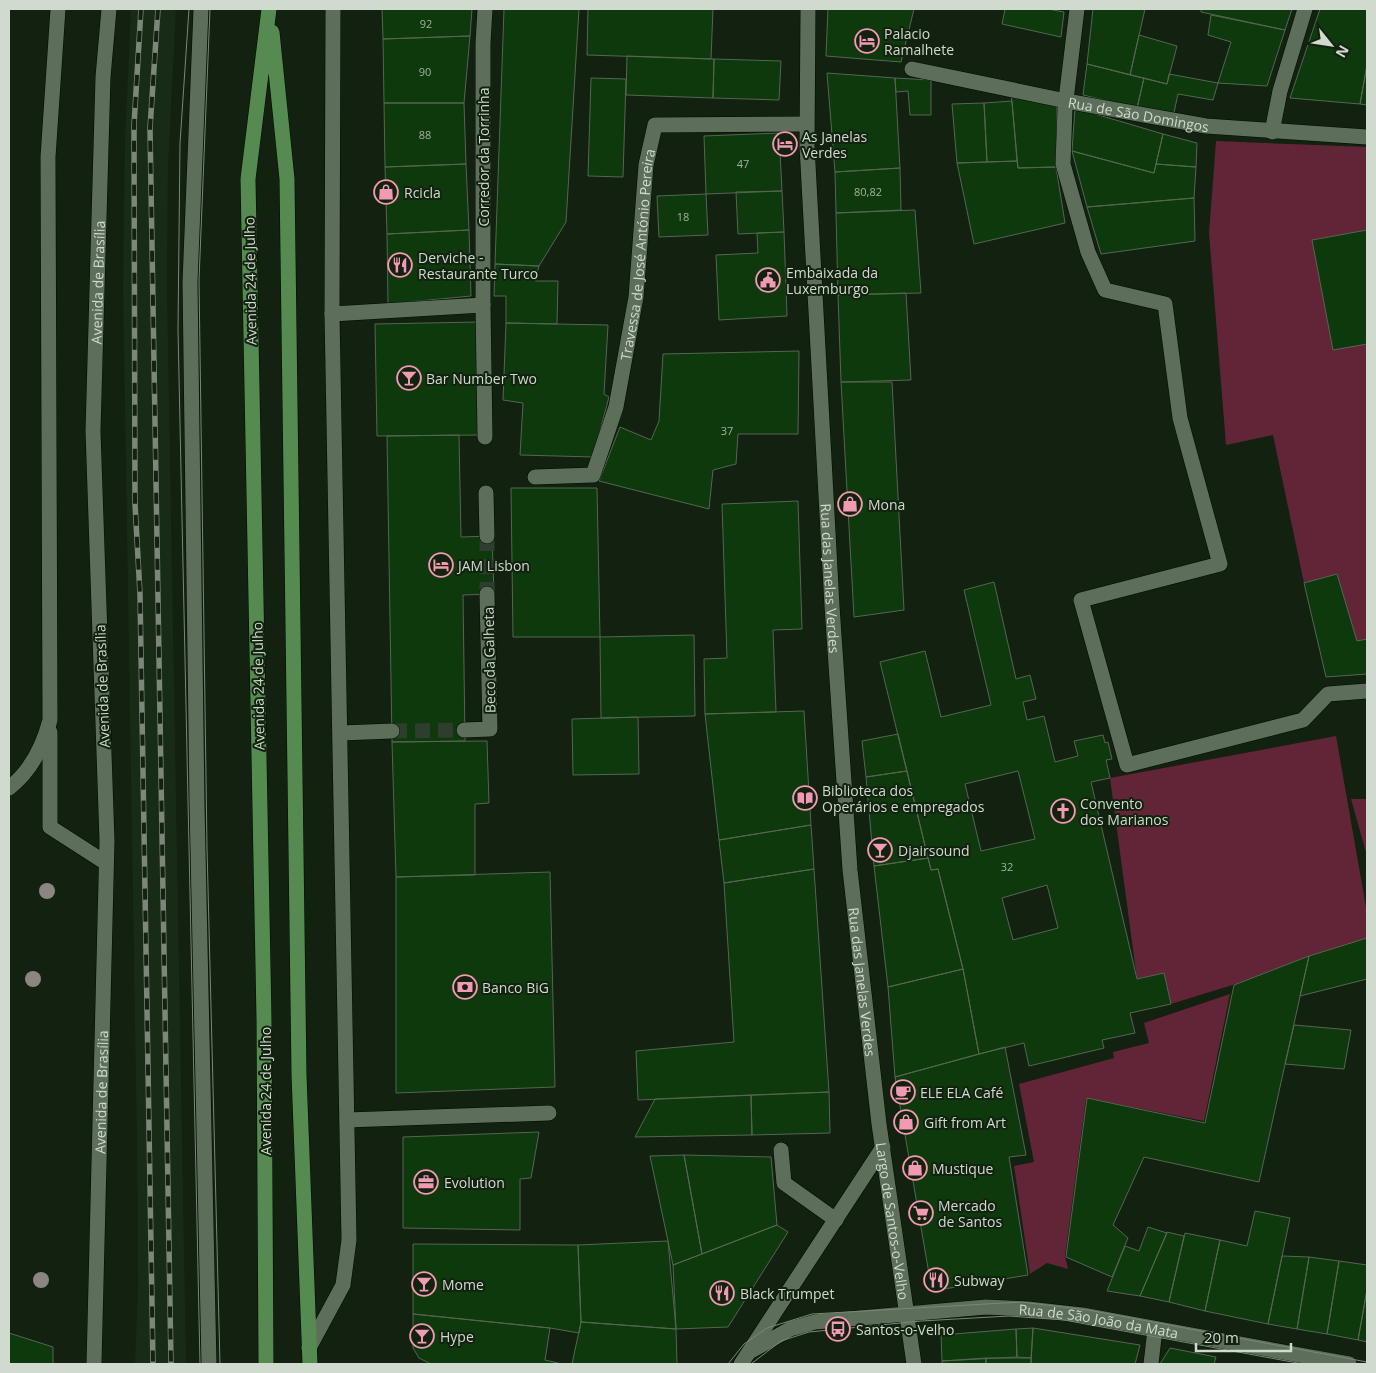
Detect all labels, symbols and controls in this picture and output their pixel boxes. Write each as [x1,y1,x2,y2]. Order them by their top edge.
house number: 92 [420,16,432,31]
north arrow [1306,20,1356,70]
place label: Palacio Ramalhete [884,24,954,59]
hotel icon: Palacio Ramalhete [854,28,880,54]
text: N [1332,42,1354,61]
house number: 90 [419,64,431,79]
street label: Corredor da Torrinha [474,88,493,226]
street label: Rua de São Domingos [1067,92,1211,136]
house number: 88 [419,127,431,142]
place label: As Janelas Verdes [802,127,867,162]
hotel icon: As Janelas Verdes [772,131,798,157]
street label: Travessa de José António Pereira [615,147,659,362]
house number: 47 [737,156,749,171]
shop icon: Rcicla [373,179,399,205]
place label: Rcicla [404,183,441,202]
house number: 80,82 [854,184,882,199]
house number: 18 [677,209,689,224]
street label: Avenida 24 de Julho [239,217,261,345]
street label: Avenida de Brasília [86,220,108,345]
place label: Derviche - Restaurante Turco [418,248,538,283]
restaurant icon: Derviche - Restaurante Turco [387,252,413,278]
place label: Embaixada da Luxemburgo [786,263,878,298]
public building icon: Embaixada da Luxemburgo [755,267,781,293]
bar icon: Bar Number Two [396,365,422,391]
place label: Bar Number Two [426,369,537,388]
house number: 37 [721,423,733,438]
shop icon: Mona [837,491,863,517]
place label: Mona [868,495,905,514]
street label: Rua das Janelas Verdes [817,503,845,654]
hotel icon: JAM Lisbon [428,552,454,578]
place label: JAM Lisbon [456,556,530,575]
street label: Beco da Galheta [479,607,499,713]
street label: Avenida 24 de Julho [247,622,269,750]
street label: Avenida de Brasília [90,624,114,748]
place label: Biblioteca dos Operários e empregados [822,781,985,816]
library icon: Biblioteca dos Operários e empregados [792,785,818,811]
place label: Convento dos Marianos [1080,794,1169,829]
church icon: Convento dos Marianos [1050,798,1076,824]
bar icon: Djairsound [867,837,893,863]
place label: Djairsound [898,841,970,860]
house number: 32 [1001,859,1013,874]
street label: Rua das Janelas Verdes [845,906,881,1058]
bank icon: Banco BiG [452,974,478,1000]
place label: Banco BiG [482,978,549,997]
street label: Avenida 24 de Julho [256,1027,275,1155]
street label: Avenida de Brasília [90,1030,112,1154]
cafe icon: ELE ELA Café [890,1079,916,1105]
place label: ELE ELA Café [920,1083,1003,1102]
shop icon: Gift from Art [893,1109,919,1135]
place label: Gift from Art [924,1113,1006,1132]
street label: Largo de Santos-o-Velho [872,1141,914,1301]
shop icon: Mustique [902,1155,928,1181]
place label: Mustique [932,1159,994,1178]
office icon: Evolution [413,1169,439,1195]
place label: Evolution [444,1173,505,1192]
place label: Mercado de Santos [938,1196,1003,1231]
supermarket icon: Mercado de Santos [908,1200,934,1226]
restaurant icon: Subway [923,1267,949,1293]
bar icon: Mome [411,1271,437,1297]
place label: Subway [954,1271,1005,1290]
place label: Mome [442,1275,484,1294]
restaurant icon: Black Trumpet [709,1280,735,1306]
place label: Black Trumpet [740,1284,834,1303]
street label: Rua de São João da Mata [1018,1299,1180,1342]
bus stop icon: Santos-o-Velho [825,1316,851,1342]
place label: Santos-o-Velho [856,1320,954,1339]
scale bar [1196,1320,1291,1352]
bar icon: Hype [409,1323,435,1349]
place label: Hype [440,1327,474,1346]
text: 20 m [1204,1327,1239,1347]

